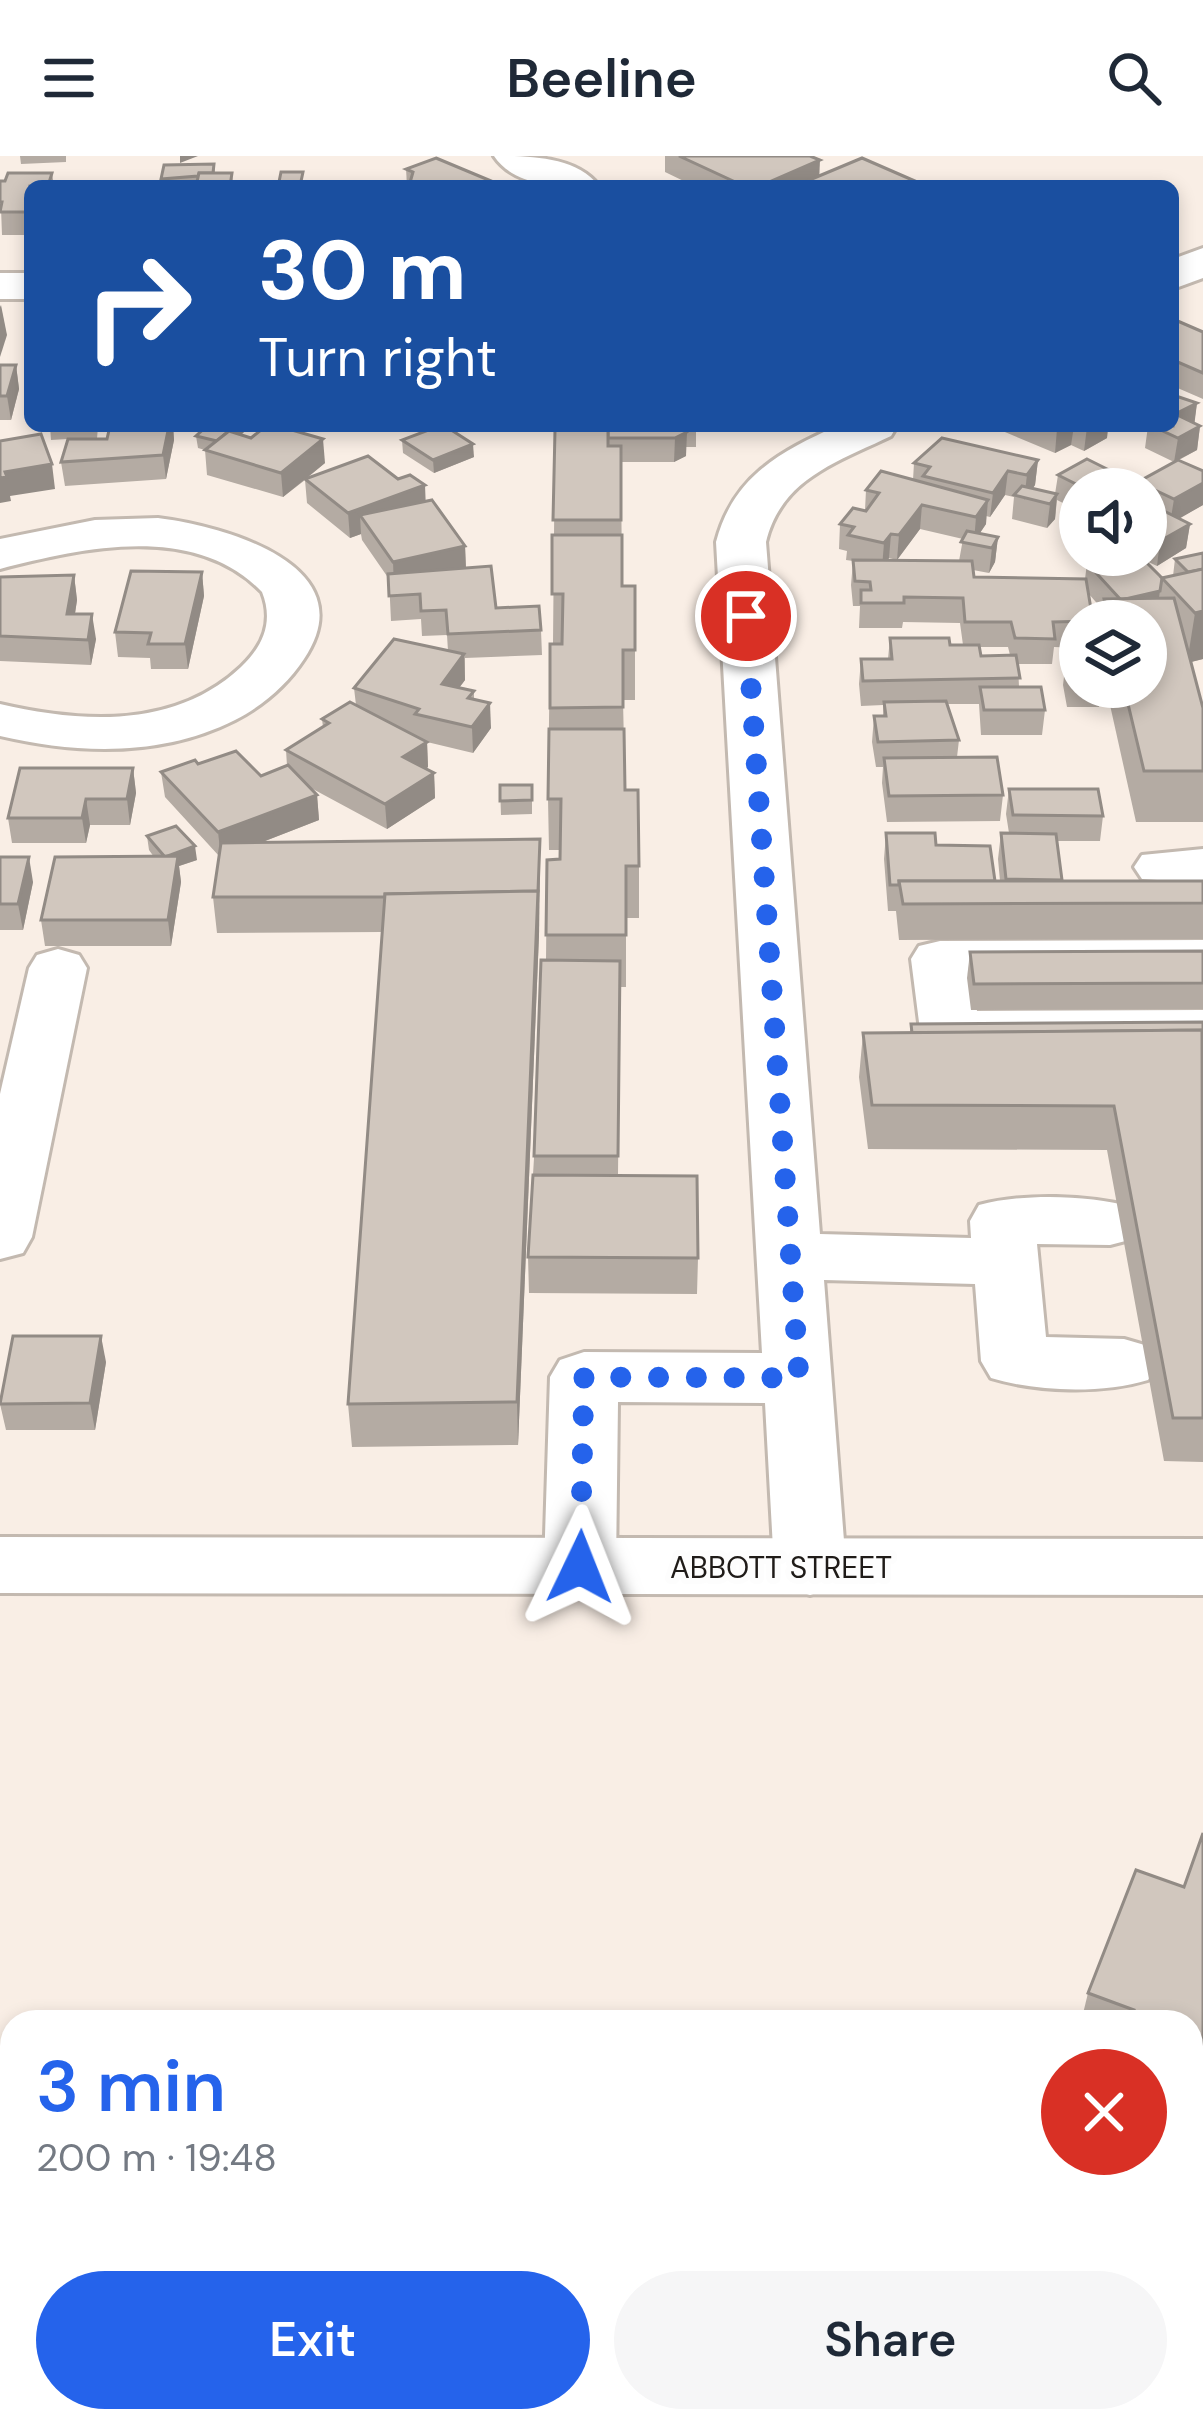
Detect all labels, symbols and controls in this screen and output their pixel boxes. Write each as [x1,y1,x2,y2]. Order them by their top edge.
text: Beeline [506,43,697,114]
icon: menu [36,45,102,111]
icon: search [1101,45,1167,111]
text: 30 m [258,216,467,325]
icon: right [60,228,216,384]
text: Turn right [258,322,497,393]
map controls [1059,468,1167,708]
button: sound [1059,468,1167,576]
pin [695,565,797,667]
icon: arrive [713,583,779,649]
button: layers [1059,600,1167,708]
position arrow [517,1504,643,1630]
street label: ABBOTT STREET [670,1548,892,1587]
text: 3 min [36,2040,226,2133]
button: close [1041,2049,1167,2175]
text: 200 m · 19:48 [36,2132,277,2183]
button: Exit [36,2271,590,2409]
button: Share [614,2271,1167,2409]

